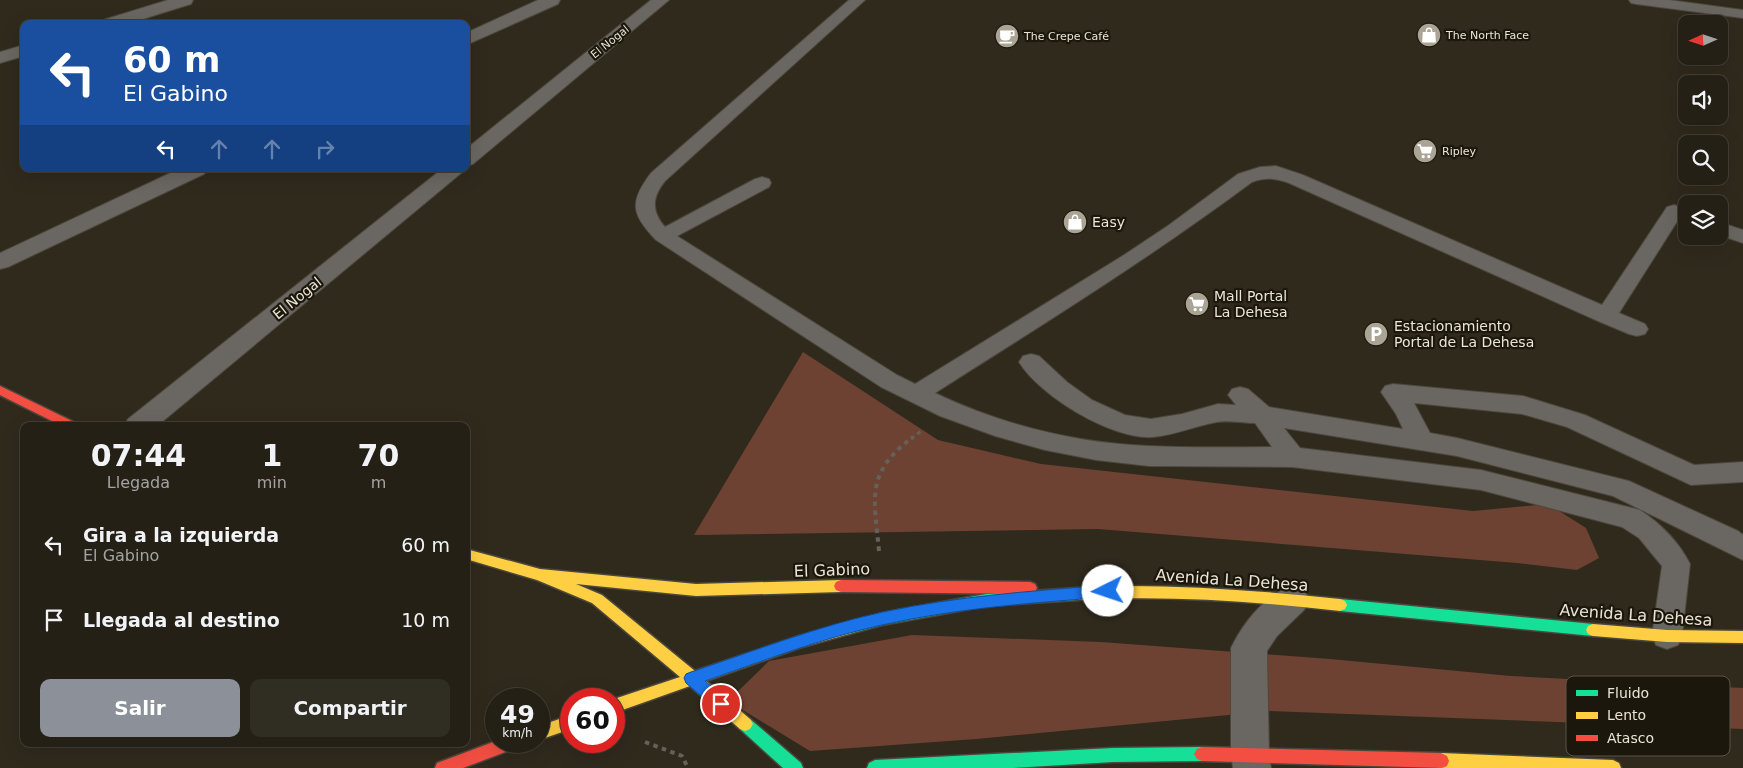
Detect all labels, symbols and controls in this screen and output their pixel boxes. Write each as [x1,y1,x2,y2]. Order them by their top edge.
north arrow [1678,15,1728,65]
map controls [1678,15,1728,245]
shop icon: The North Face [1416,22,1442,48]
street label: El Nogal [588,23,632,61]
cafe icon: The Crepe Café [994,23,1020,49]
place label: The North Face [1445,29,1529,42]
place label: The Crepe Café [1023,30,1109,43]
icon: left [40,40,105,105]
text: 60 m [123,40,220,80]
button: sound [1678,75,1728,125]
text: El Gabino [123,81,228,106]
icon: left [152,135,180,163]
icon: ahead [205,135,233,163]
icon: ahead [258,135,286,163]
icon: right [311,135,339,163]
button: search [1678,135,1728,185]
supermarket icon: Ripley [1412,138,1438,164]
place label: Ripley [1442,145,1477,158]
button: layers [1678,195,1728,245]
shop icon: Easy [1062,209,1088,235]
place label: Easy [1092,214,1125,230]
street label: El Nogal [270,274,324,322]
place label: Mall Portal La Dehesa [1214,288,1288,320]
supermarket icon: Mall Portal La Dehesa [1184,291,1210,317]
place label: Estacionamiento Portal de La Dehesa [1394,318,1534,350]
parking icon: Estacionamiento Portal de La Dehesa [1363,321,1389,347]
text: 07:44 [91,438,186,473]
text: 1 [261,438,282,473]
text: 70 [358,438,399,473]
text: Llegada [107,473,170,492]
text: min [257,473,287,492]
text: m [371,473,386,492]
text: Gira a la izquierda [83,524,279,546]
icon: left [40,531,68,559]
text: 60 m [401,534,450,556]
text: El Gabino [83,546,159,565]
street label: El Gabino [794,559,870,581]
position arrow [1081,564,1133,616]
street label: Avenida La Dehesa [1155,565,1309,595]
street label: Avenida La Dehesa [1559,600,1713,630]
icon: arrive [40,606,68,634]
text: Llegada al destino [83,609,280,631]
text: 10 m [401,609,450,631]
legend [1566,676,1730,756]
button: Salir [40,679,240,737]
button: Compartir [250,679,450,737]
pin [700,683,742,725]
text: Fluido [1607,685,1649,701]
speed limit sign: 60 [560,688,625,753]
icon: arrive [707,690,735,718]
text: 49 [500,700,535,729]
text: Lento [1607,707,1646,723]
text: km/h [502,726,533,740]
text: Atasco [1607,730,1654,746]

